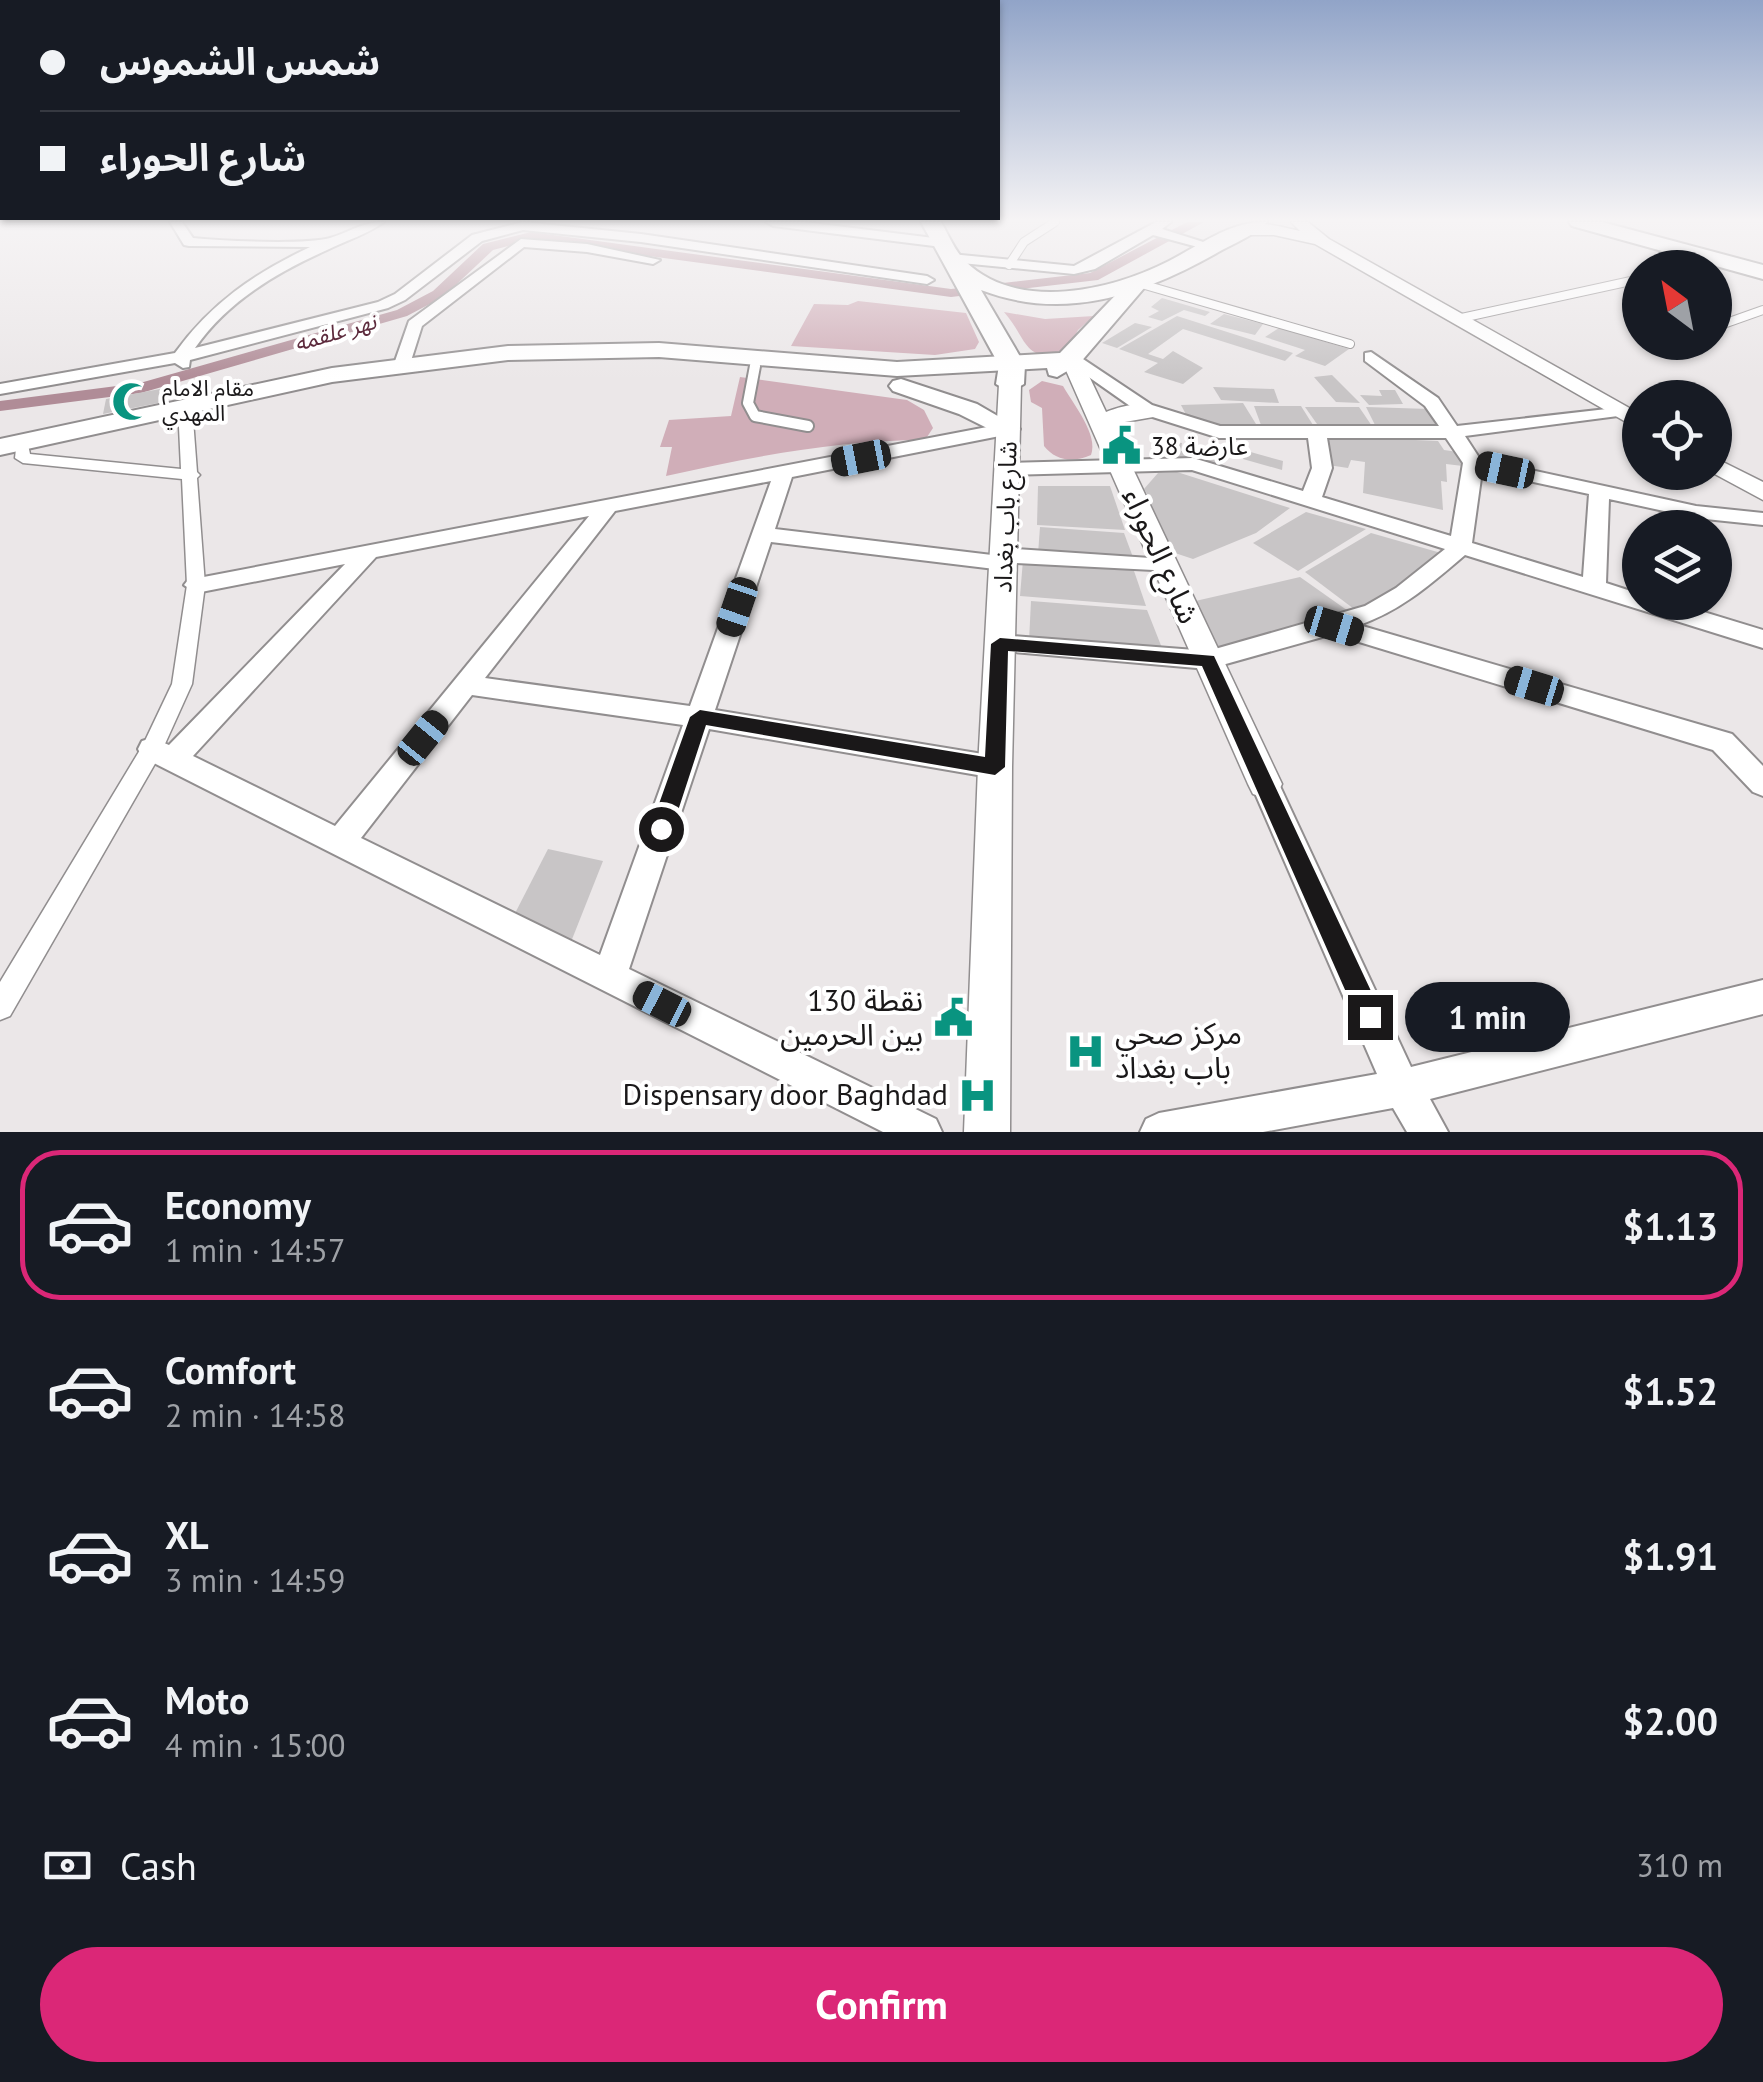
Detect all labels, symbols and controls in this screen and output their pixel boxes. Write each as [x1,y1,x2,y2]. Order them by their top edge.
text: شمس الشموس [100,36,380,85]
text: شارع الحوراء [100,132,306,181]
north arrow [1622,250,1732,360]
map controls [1622,250,1732,620]
water label: نهر علقمه [291,306,381,357]
place label: مقام الامام المهدي [162,374,254,430]
mosque icon: مقام الامام المهدي [111,380,153,422]
button: locate [1622,380,1732,490]
public building icon: عارضة 38 [1100,425,1142,467]
place label: عارضة 38 [1151,430,1248,462]
car [829,438,893,478]
street label: شارع باب بغداد [986,441,1027,594]
car [1473,449,1537,491]
street label: شارع الحوراء [1112,481,1210,631]
button: layers [1622,510,1732,620]
car [713,574,761,640]
car [1301,603,1367,649]
car [1501,663,1567,709]
car [392,705,454,771]
route start [639,807,684,852]
car [628,977,696,1031]
place label: نقطة 130 بين الحرمين [780,980,923,1053]
callout: 1 min [1405,982,1570,1052]
route end [1348,995,1393,1040]
text: 1 min [1448,996,1527,1038]
public building icon: نقطة 130 بين الحرمين [932,997,974,1039]
place label: مركز صحي باب بغداد [1115,1013,1242,1086]
hospital icon: مركز صحي باب بغداد [1064,1030,1106,1072]
place label: Dispensary door Baghdad [623,1074,948,1113]
hospital icon: Dispensary door Baghdad [957,1074,999,1116]
icon: car [45,1180,135,1270]
text: Economy [165,1180,311,1229]
text: $1.13 [1622,1201,1718,1250]
text: 1 min · 14:57 [165,1229,345,1271]
icon: car [45,1345,135,1435]
text: Comfort [165,1345,296,1394]
text: $1.52 [1622,1366,1718,1415]
text: 2 min · 14:58 [165,1394,345,1436]
icon: car [45,1510,135,1600]
text: XL [165,1510,209,1559]
text: $1.91 [1622,1531,1718,1580]
text: 3 min · 14:59 [165,1559,345,1601]
icon: car [45,1675,135,1765]
text: Moto [165,1675,249,1724]
text: $2.00 [1622,1696,1718,1745]
text: 4 min · 15:00 [165,1724,345,1766]
icon: cash [40,1838,95,1893]
text: Cash [120,1841,197,1890]
text: 310 m [1636,1844,1723,1886]
button: Confirm [40,1947,1723,2062]

